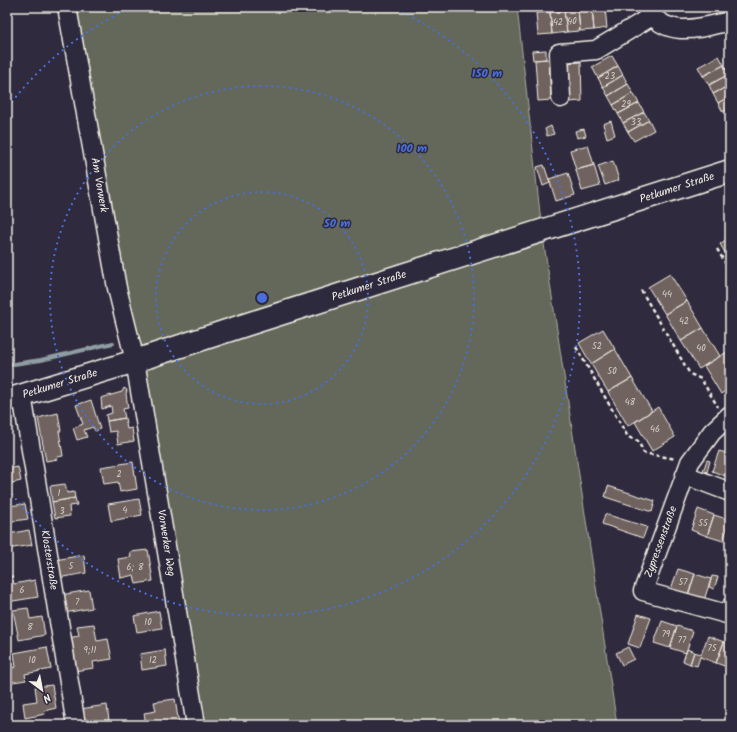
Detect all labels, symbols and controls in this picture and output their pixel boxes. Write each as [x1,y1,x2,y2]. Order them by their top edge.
house number: 40 [567,14,577,29]
house number: 42 [553,15,563,30]
text: 150 m [472,64,502,83]
house number: 23 [605,69,615,84]
house number: 29 [621,97,631,112]
house number: 33 [631,115,641,130]
text: 100 m [397,139,427,158]
street label: Am Vorwerk [85,156,113,215]
street label: Petkumer Straße [637,167,717,209]
text: 50 m [323,214,351,233]
street label: Petkumer Straße [329,265,409,307]
house number: 44 [662,287,672,302]
centre of rings [255,291,269,305]
house number: 42 [679,314,689,329]
house number: 52 [592,339,602,354]
house number: 40 [696,341,706,356]
street label: Petkumer Straße [20,364,100,404]
house number: 50 [607,364,617,379]
house number: 48 [625,395,636,410]
house number: 46 [650,422,660,437]
house number: 2 [116,467,122,482]
house number: 1 [58,486,61,501]
house number: 4 [123,503,128,518]
house number: 3 [59,504,65,519]
street label: Zypressenstraße [640,504,682,580]
street label: Vorwerker Weg [152,508,180,578]
house number: 55 [698,516,709,531]
street label: Klosterstraße [35,529,63,592]
house number: 5 [69,559,75,574]
house number: 6; 8 [127,560,144,575]
house number: 57 [679,575,688,590]
house number: 6 [19,583,25,598]
house number: 7 [75,595,80,610]
house number: 10 [144,615,152,630]
house number: 8 [27,620,33,635]
house number: 79 [662,627,671,642]
house number: 77 [678,633,687,648]
house number: 75 [708,641,718,656]
house number: 9;11 [84,643,97,658]
house number: 10 [28,653,36,668]
house number: 12 [149,653,157,668]
north arrow [22,670,62,710]
text: N [39,688,54,707]

